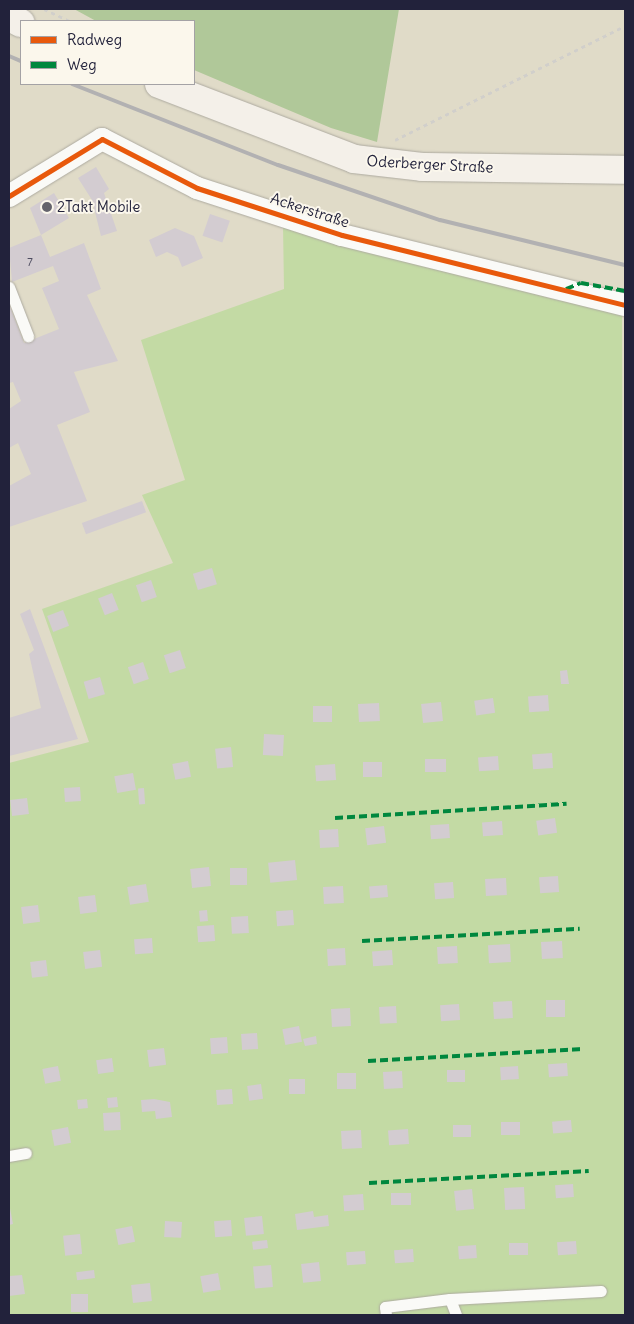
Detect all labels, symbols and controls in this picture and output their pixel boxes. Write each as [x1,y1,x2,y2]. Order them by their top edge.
legend [20,20,195,85]
text: Radweg [67,30,122,49]
text: Weg [67,55,97,74]
street label: Oderberger Straße [366,152,494,176]
street label: Ackerstraße [268,189,352,231]
place label: 2Takt Mobile [57,198,140,216]
marker: 2Takt Mobile [41,201,53,213]
house number: 7 [27,255,33,269]

